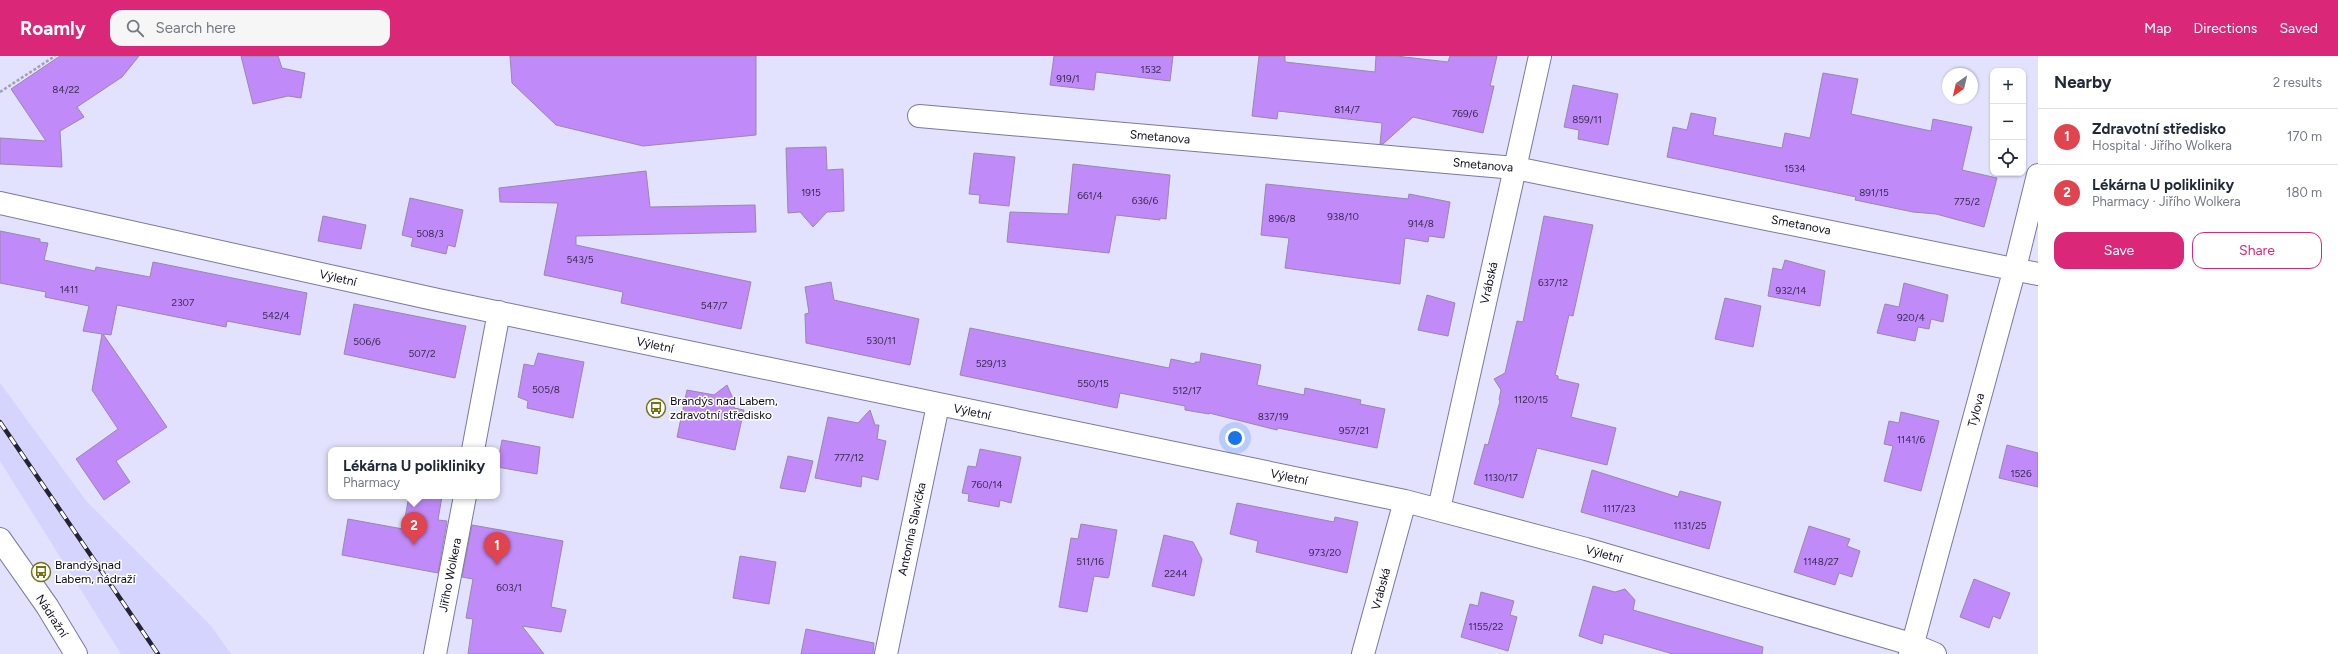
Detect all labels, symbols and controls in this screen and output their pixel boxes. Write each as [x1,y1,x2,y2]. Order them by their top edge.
search box [110,10,390,46]
text: Roamly [20,17,86,40]
icon: search [124,17,146,39]
text: Search here [156,19,236,37]
text: Map [2144,20,2172,37]
text: Directions [2194,20,2257,37]
text: Saved [2279,20,2318,37]
house number: 1532 [1141,63,1161,76]
north arrow [1942,68,1978,104]
map controls [1990,68,2026,176]
button: + [1990,68,2026,104]
house number: 919/1 [1056,72,1080,85]
text: Nearby [2054,72,2112,92]
text: 2 results [2273,75,2322,90]
house number: 84/22 [52,83,80,96]
house number: 814/7 [1334,103,1360,116]
button: − [1990,104,2026,140]
house number: 769/6 [1452,107,1478,120]
house number: 859/11 [1572,113,1602,126]
text: Zdravotní středisko [2092,120,2226,138]
street label: Smetanova [1129,127,1191,147]
text: 1 [2064,129,2070,144]
text: 170 m [2287,129,2322,144]
text: Hospital · Jiřího Wolkera [2092,138,2232,153]
button: locate [1990,140,2026,176]
street label: Smetanova [1452,155,1514,175]
house number: 1534 [1784,162,1806,175]
text: Lékárna U polikliniky [2092,176,2234,194]
text: 2 [2063,185,2071,200]
text: 180 m [2286,185,2322,200]
house number: 1915 [801,186,821,199]
house number: 891/15 [1859,186,1889,199]
house number: 661/4 [1077,189,1103,202]
house number: 636/6 [1132,194,1158,207]
text: Pharmacy · Jiřího Wolkera [2092,194,2241,209]
house number: 775/2 [1954,195,1980,208]
house number: 938/10 [1327,210,1359,223]
house number: 896/8 [1268,212,1296,225]
street label: Smetanova [1770,212,1832,238]
house number: 914/8 [1408,217,1434,230]
house number: 508/3 [416,227,444,240]
button: Save [2054,232,2184,269]
button: Share [2192,232,2322,269]
house number: 543/5 [566,253,594,266]
street label: Vrábská [1477,261,1501,305]
street label: Výletní [318,267,359,289]
house number: 637/12 [1538,276,1568,289]
house number: 1411 [60,283,78,296]
house number: 932/14 [1776,284,1806,297]
house number: 2307 [172,296,195,309]
house number: 547/7 [701,299,728,312]
house number: 542/4 [262,309,290,322]
house number: 920/4 [1897,311,1925,324]
street label: Výletní [635,334,676,356]
house number: 530/11 [866,334,896,347]
house number: 506/6 [353,335,381,348]
house number: 507/2 [408,347,436,360]
house number: 529/13 [976,357,1006,370]
house number: 550/15 [1077,377,1109,390]
house number: 505/8 [532,383,560,396]
house number: 512/17 [1173,384,1202,397]
street label: Tylova [1965,392,1987,428]
house number: 1120/15 [1514,393,1548,406]
place label: Brandýs nad Labem, zdravotní středisko [670,394,778,422]
bus stop icon: Brandýs nad Labem, zdravotní středisko [645,397,667,419]
street label: Výletní [952,401,993,423]
house number: 837/19 [1258,410,1289,423]
house number: 957/21 [1339,424,1369,437]
your location [1225,428,1245,448]
house number: 1141/6 [1897,433,1925,446]
popup [328,447,500,499]
house number: 777/12 [834,451,864,464]
text: Lékárna U polikliniky [343,457,485,475]
street label: Výletní [1269,466,1310,488]
house number: 1526 [2010,467,2032,480]
house number: 1130/17 [1484,471,1518,484]
text: Pharmacy [343,475,400,490]
house number: 760/14 [971,478,1003,491]
street label: Antonína Slavíčka [895,481,929,577]
house number: 1117/23 [1603,502,1635,515]
pin: 2 [401,512,427,545]
house number: 1131/25 [1673,519,1707,532]
pin: 1 [484,532,510,565]
street label: Jiřího Wolkera [436,537,464,613]
street label: Výletní [1584,542,1625,566]
house number: 973/20 [1309,546,1341,559]
house number: 511/16 [1076,555,1104,568]
house number: 1148/27 [1803,555,1839,568]
place label: Brandýs nad Labem, nádraží [55,558,137,586]
bus stop icon: Brandýs nad Labem, nádraží [30,561,52,583]
street label: Vrábská [1369,566,1393,612]
house number: 2244 [1164,567,1188,580]
house number: 603/1 [496,581,522,594]
street label: Nádražní [33,592,72,641]
house number: 1155/22 [1469,620,1503,633]

